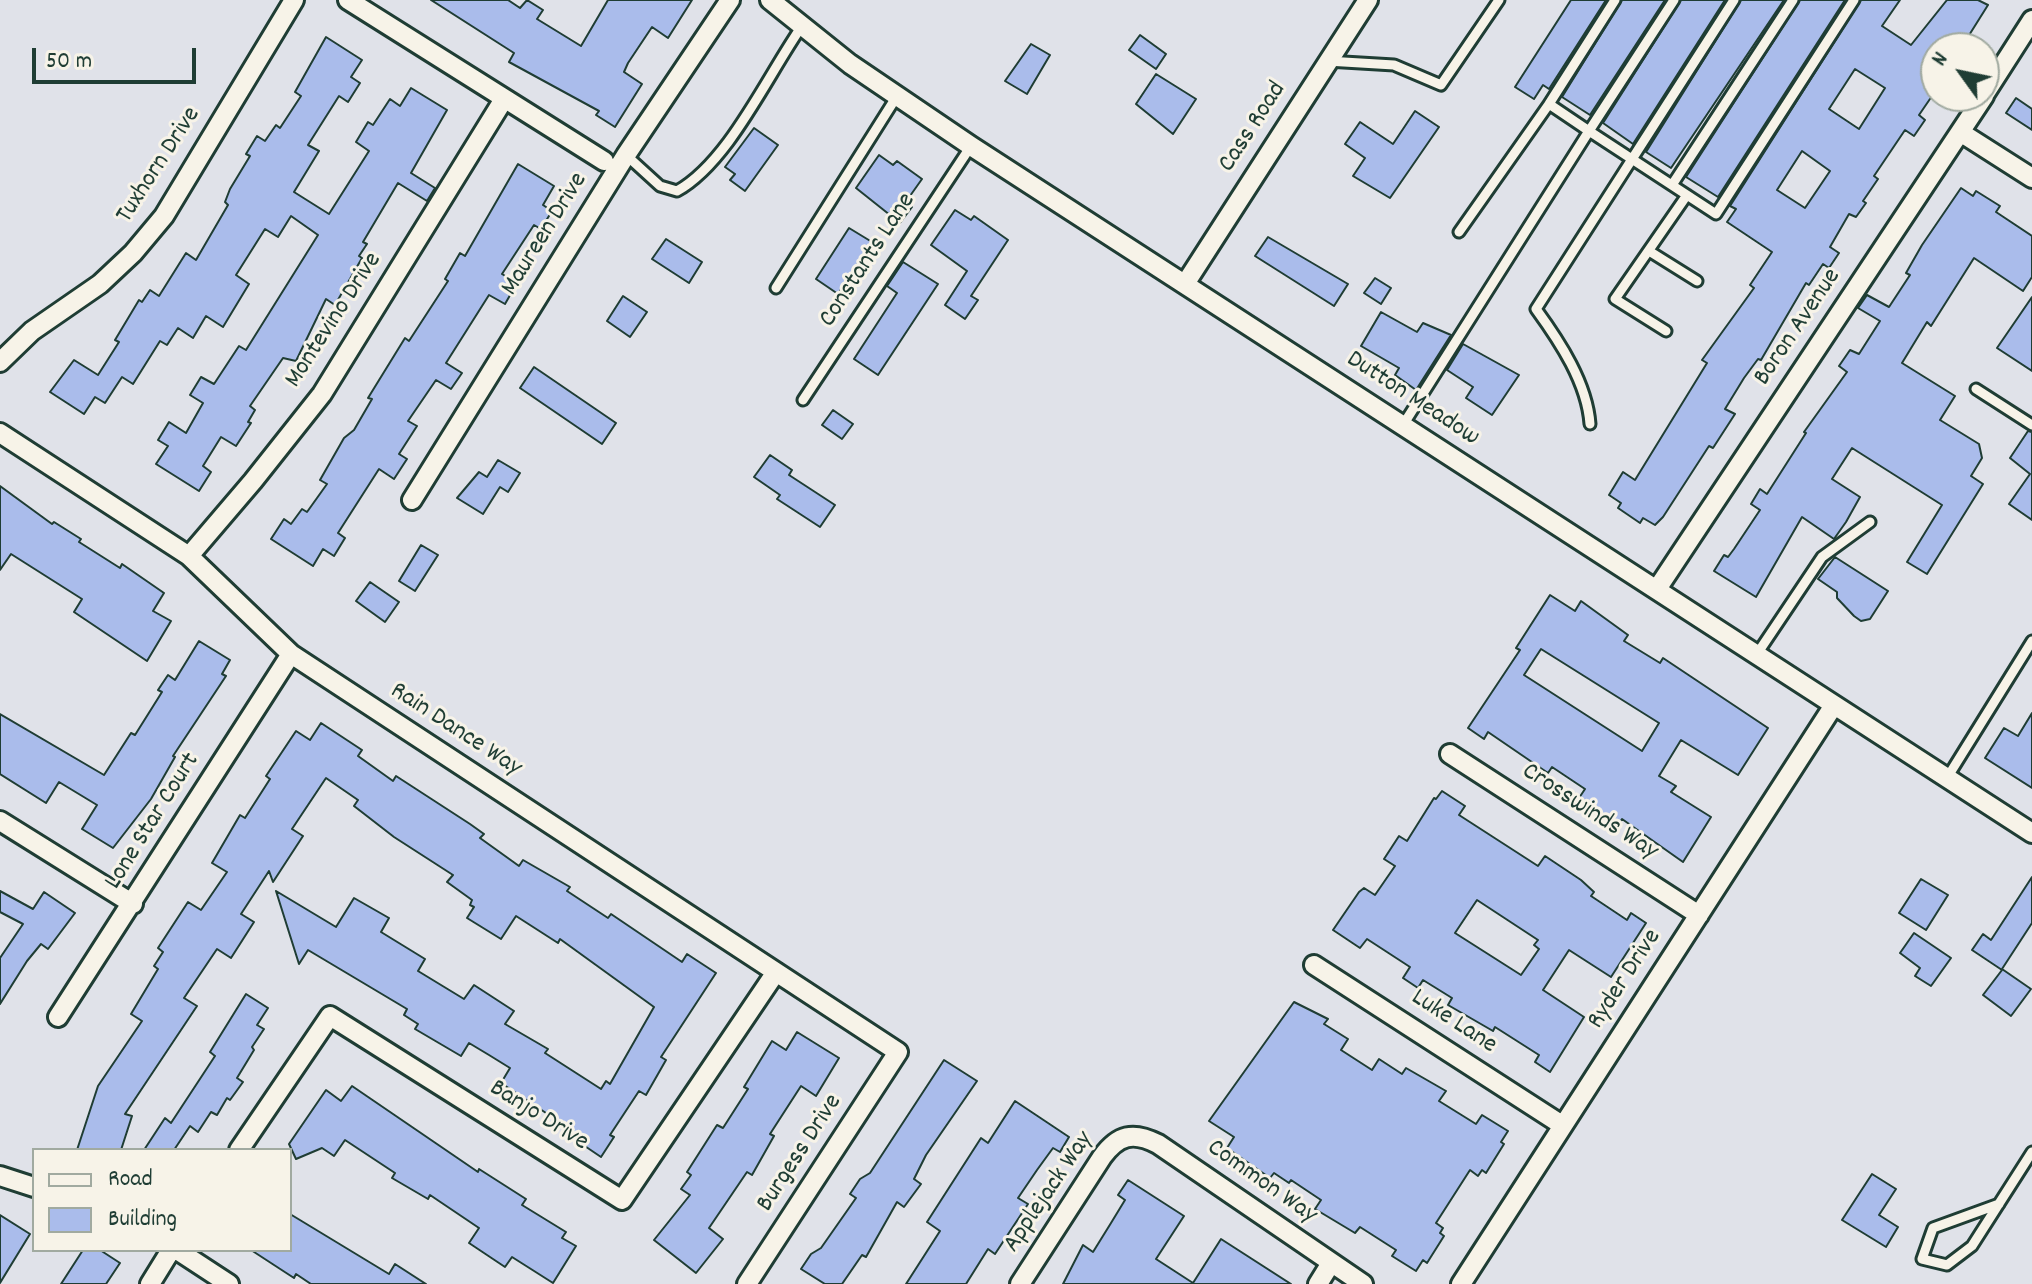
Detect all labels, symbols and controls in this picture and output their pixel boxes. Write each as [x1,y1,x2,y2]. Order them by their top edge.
scale bar [36,32,200,82]
north arrow [1920,32,2000,112]
text: 50 m [46,45,92,79]
text: N [1925,47,1957,73]
street label: Cass Road [1213,77,1295,179]
street label: Tuxhorn Drive [111,102,209,230]
street label: Maureen Drive [496,168,596,302]
street label: Constants Lane [814,188,924,334]
street label: Montevino Drive [280,247,390,395]
street label: Boron Avenue [1749,264,1849,392]
street label: Dutton Meadow [1339,345,1485,455]
street label: Rain Dance Way [383,677,527,785]
street label: Lone Star Court [100,748,208,896]
street label: Crosswinds Way [1515,757,1663,869]
street label: Ryder Drive [1582,924,1670,1036]
street label: Luke Lane [1404,984,1502,1062]
street label: Banjo Drive [483,1074,593,1160]
street label: Burgess Drive [751,1089,851,1219]
street label: Applejack Way [998,1126,1102,1260]
street label: Common Way [1200,1134,1322,1232]
legend [32,1148,292,1252]
text: Road [108,1163,153,1197]
text: Building [108,1203,177,1237]

